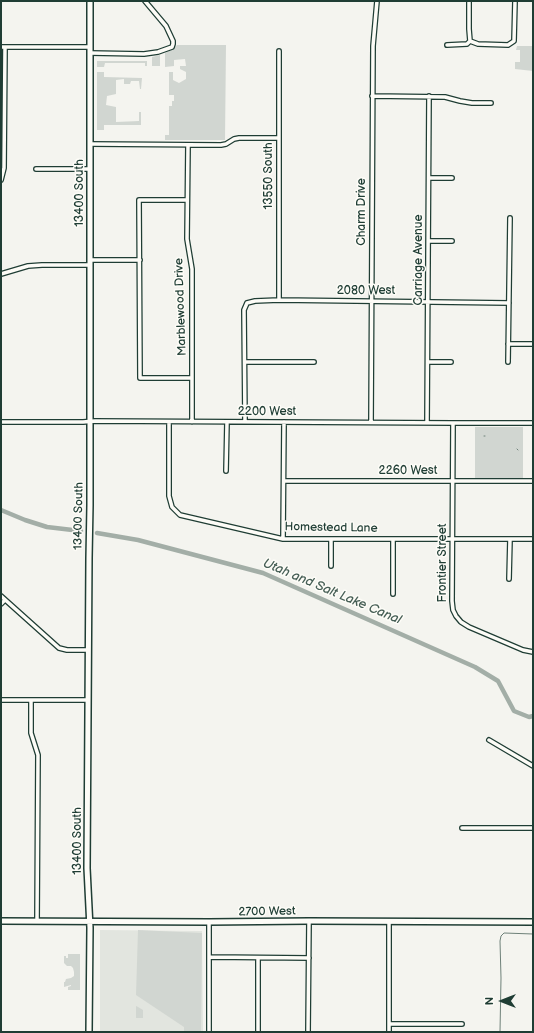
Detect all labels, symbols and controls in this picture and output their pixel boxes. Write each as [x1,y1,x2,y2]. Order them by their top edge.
street label: 13550 South [262,142,276,210]
street label: 13400 South [73,159,87,227]
street label: Charm Drive [355,178,369,246]
street label: Carriage Avenue [412,214,426,306]
street label: Marblewood Drive [172,258,190,356]
street label: 2080 West [337,284,395,298]
street label: 2200 West [238,405,296,419]
street label: 2260 West [379,464,437,478]
street label: 13400 South [71,482,87,550]
street label: Homestead Lane [284,520,378,536]
street label: Frontier Street [436,524,450,602]
water label: Utah and Salt Lake Canal [261,556,403,628]
street label: 13400 South [71,807,85,875]
street label: 2700 West [238,904,296,920]
north arrow [482,981,522,1021]
text: N [483,997,496,1005]

